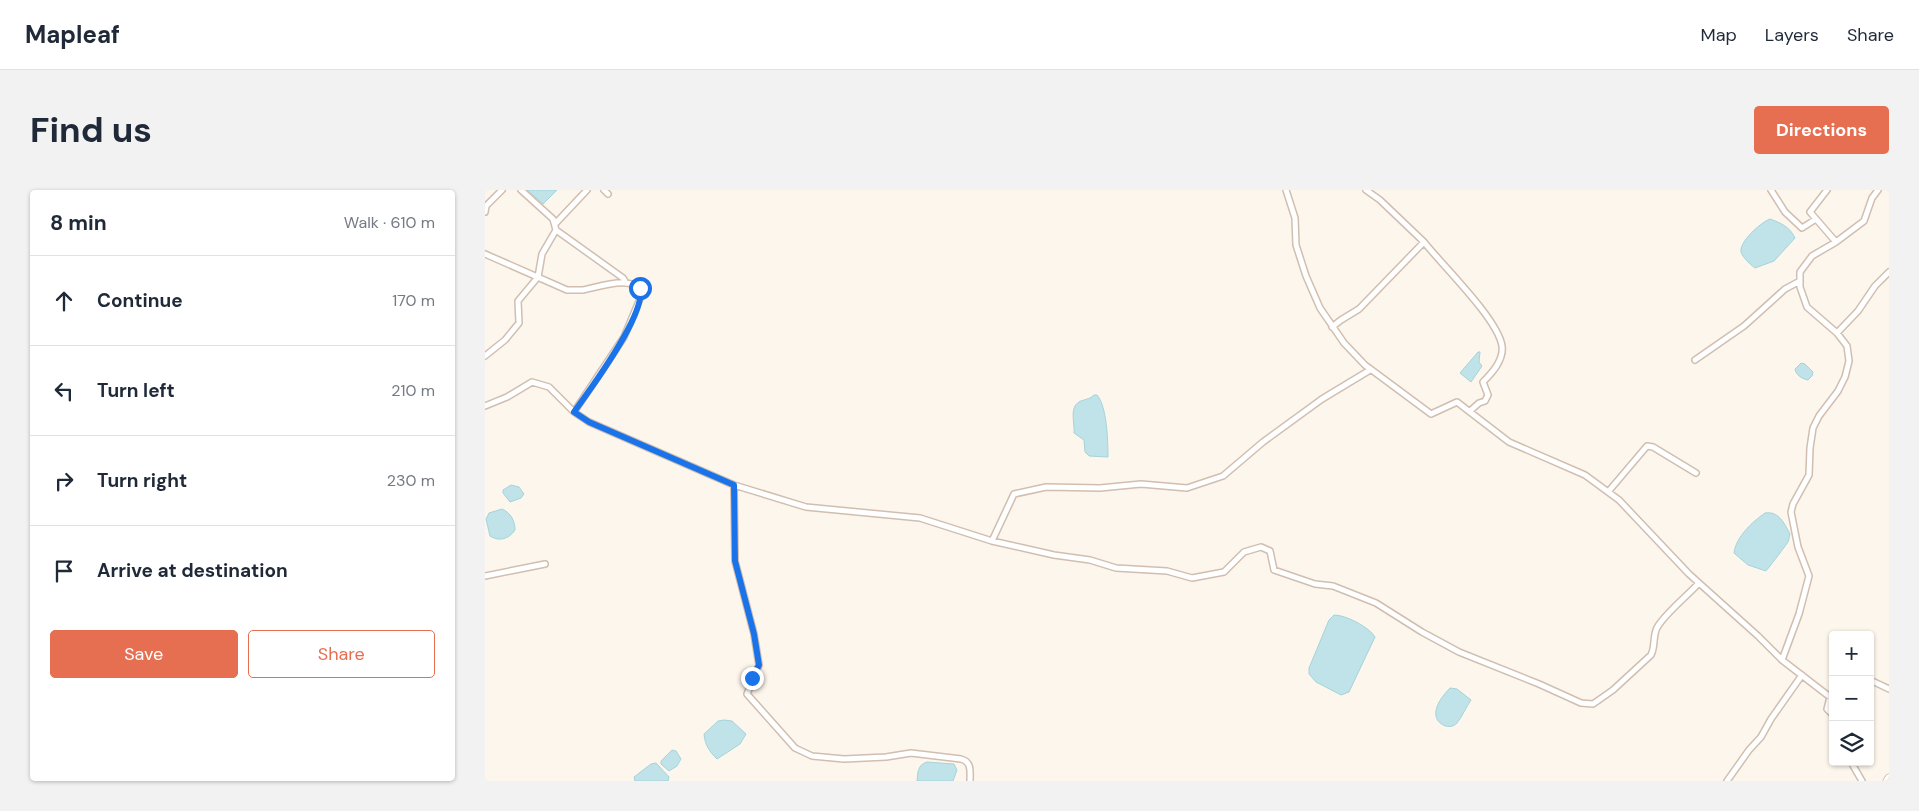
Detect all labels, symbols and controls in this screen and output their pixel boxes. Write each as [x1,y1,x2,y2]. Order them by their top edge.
text: Mapleaf [25,19,120,50]
text: Map [1701,23,1737,47]
text: Layers [1765,23,1819,47]
text: Share [1847,23,1894,47]
button: Directions [1754,106,1889,154]
text: Find us [30,107,152,153]
text: 8 min [50,209,107,237]
text: Walk · 610 m [344,212,435,233]
route start [629,277,652,300]
icon: ahead [50,287,78,315]
text: Continue [97,288,183,313]
text: 170 m [392,290,435,311]
icon: left [50,377,78,405]
text: Turn left [97,378,175,403]
text: 210 m [391,380,435,401]
icon: right [50,467,78,495]
text: Turn right [97,468,187,493]
text: 230 m [387,470,435,491]
icon: arrive [50,557,78,585]
text: Arrive at destination [97,558,288,583]
button: Save [50,630,238,678]
button: Share [248,630,435,678]
map controls [1829,631,1874,766]
button: + [1829,631,1874,676]
route end [741,667,764,690]
button: − [1829,676,1874,721]
button: layers [1829,721,1874,766]

